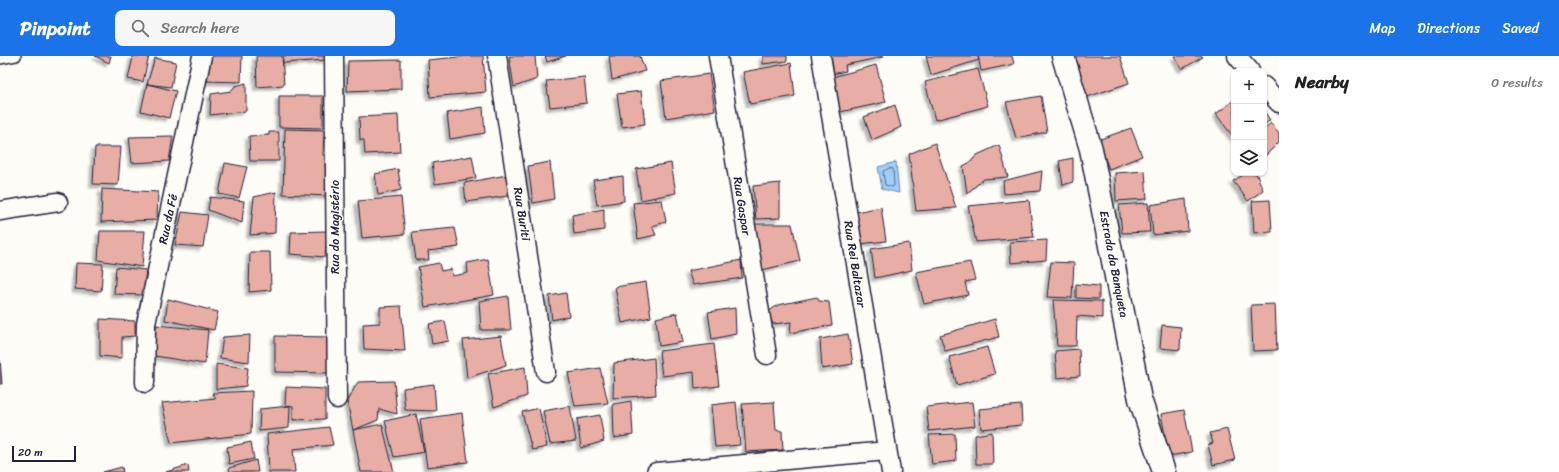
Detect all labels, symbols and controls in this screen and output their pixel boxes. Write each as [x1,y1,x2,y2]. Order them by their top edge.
search box [115,10,395,46]
text: Pinpoint [20,12,91,45]
text: Search here [161,15,240,41]
text: Map [1369,16,1395,41]
text: Directions [1417,16,1480,41]
text: Saved [1502,16,1539,41]
icon: search [129,17,151,39]
text: Nearby [1295,67,1349,97]
map controls [1231,68,1267,176]
button: + [1231,68,1267,104]
text: 0 results [1491,71,1543,94]
button: − [1231,104,1267,140]
button: layers [1231,140,1267,176]
street label: Rua Gaspar [727,175,758,238]
street label: Rua do Magistério [324,180,346,274]
street label: Rua Buriti [507,186,537,243]
street label: Rua da Fé [152,192,184,246]
street label: Estrada da Banqueta [1093,209,1135,319]
street label: Rua Rei Baltazar [837,219,873,310]
text: 20 m [18,443,43,462]
scale bar [12,444,76,463]

